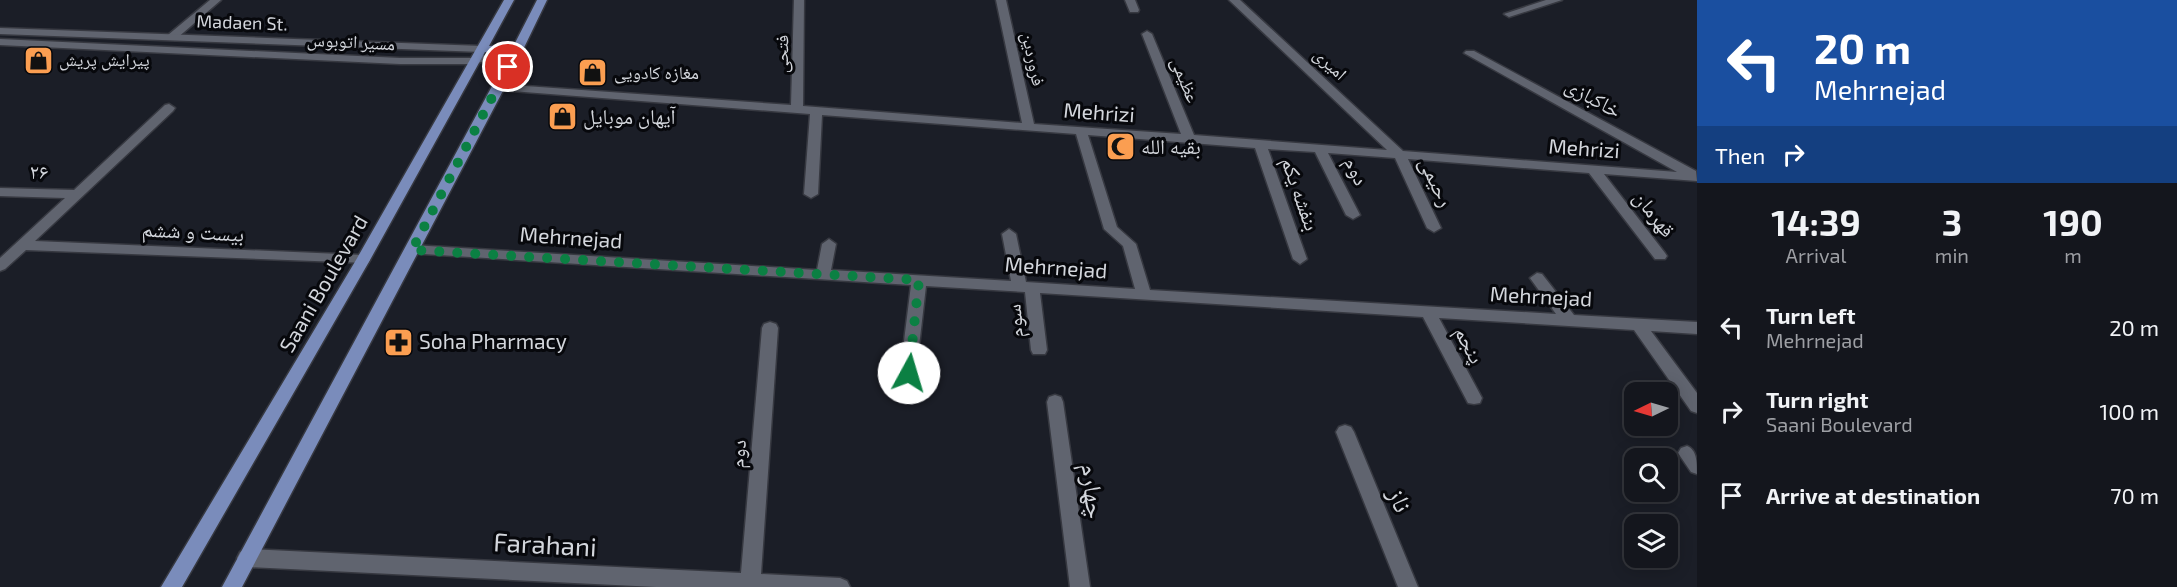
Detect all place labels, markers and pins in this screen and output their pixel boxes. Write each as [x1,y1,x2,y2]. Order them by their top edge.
pin [482,41,533,92]
shop icon: پیرایش پریش [22,44,54,76]
place label: پیرایش پریش [59,48,150,71]
shop icon: مغازه کادویی [577,57,609,89]
place label: مغازه کادویی [614,61,699,84]
shop icon: آیهان موبایل [546,101,578,133]
place label: آیهان موبایل [583,103,676,130]
mosque icon: بقیه الله [1104,131,1136,163]
place label: بقیه الله [1141,133,1201,159]
pharmacy icon: Soha Pharmacy [382,326,414,358]
place label: Soha Pharmacy [419,328,567,353]

